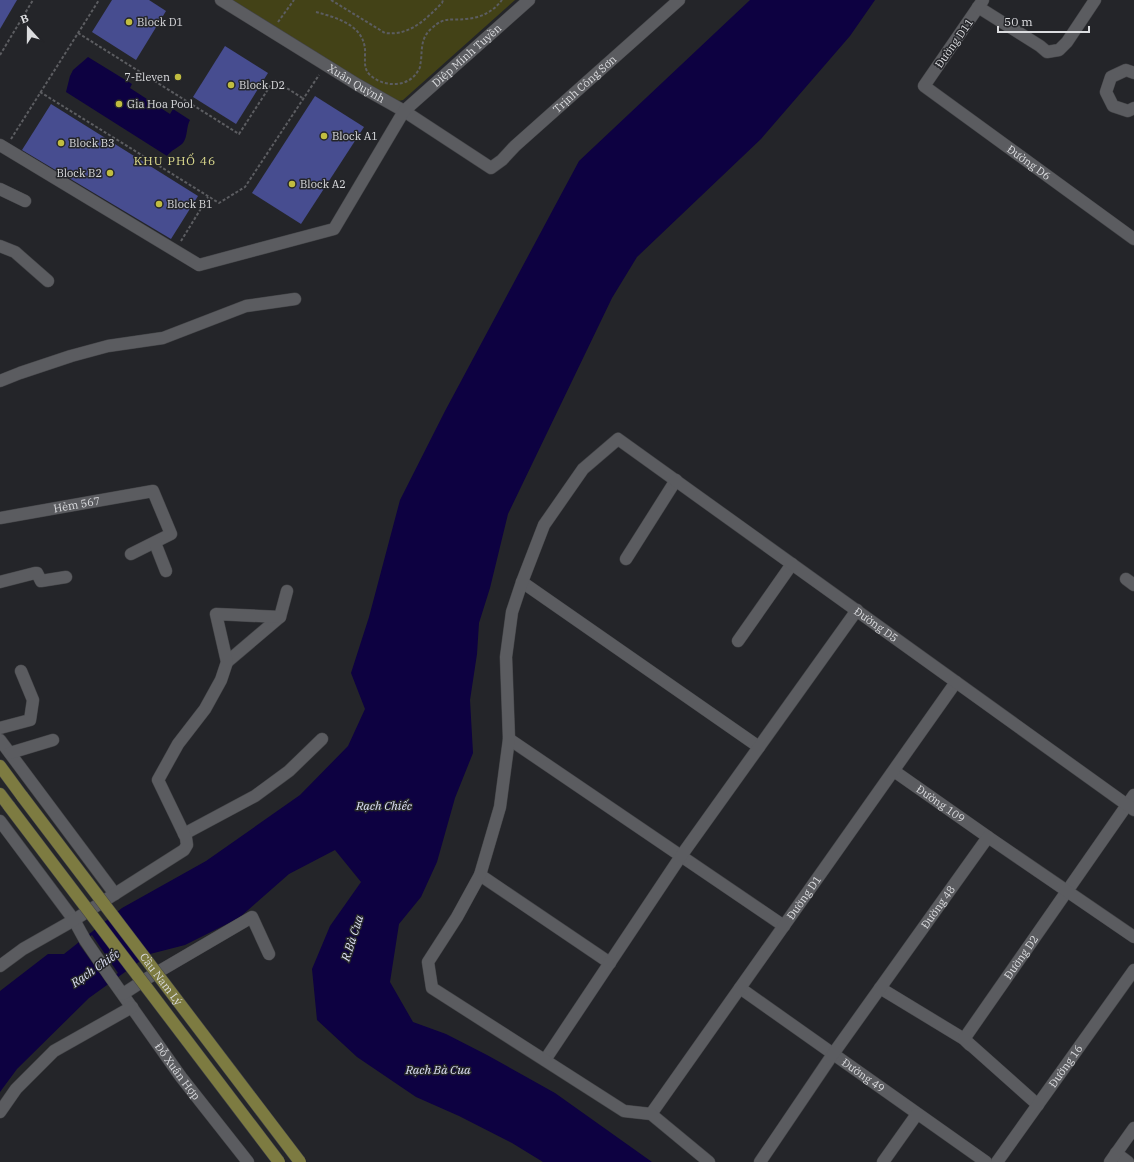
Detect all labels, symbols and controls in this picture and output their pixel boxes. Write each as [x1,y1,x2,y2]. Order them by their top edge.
north arrow [8,8,48,48]
scale bar [998,8,1089,34]
text: B [18,11,31,27]
text: 50 m [1004,14,1033,29]
place label: Block D1 [137,15,183,29]
street label: Đường D11 [932,16,976,70]
marker: Block D1 [124,17,134,27]
street label: Diệp Minh Tuyền [429,21,504,90]
street label: Trịnh Công Sơn [550,52,619,116]
street label: Xuân Quỳnh [325,61,387,106]
place label: 7-Eleven [124,70,170,84]
marker: 7-Eleven [173,72,183,82]
place label: Block D2 [239,78,285,92]
marker: Block D2 [226,80,236,90]
place label: Gia Hoa Pool [127,97,193,111]
marker: Gia Hoa Pool [114,99,124,109]
place label: Block A1 [332,129,378,143]
marker: Block A1 [319,131,329,141]
place label: Block B3 [69,136,115,150]
marker: Block B3 [56,138,66,148]
street label: Đường D6 [1004,142,1053,183]
district label: KHU PHỐ 46 [134,152,216,168]
place label: Block B2 [56,166,102,180]
marker: Block B2 [105,168,115,178]
place label: Block A2 [300,177,346,191]
marker: Block A2 [287,179,297,189]
place label: Block B1 [167,197,213,211]
marker: Block B1 [154,199,164,209]
street label: Hẻm 567 [52,493,101,515]
street label: Đường D5 [851,604,901,645]
street label: Đường 109 [914,782,968,826]
water label: Rạch Chiếc [355,798,413,813]
street label: Đường D1 [783,873,824,922]
street label: Đường 48 [918,883,958,931]
water label: R.Bà Cua [337,913,367,964]
street label: Đường D2 [1001,932,1041,982]
water label: Rạch Chiếc [67,945,123,991]
street label: Cầu Nam Lý [137,950,186,1008]
street label: Đỗ Xuân Hợp [152,1040,203,1103]
street label: Đường 16 [1045,1042,1086,1090]
street label: Đường 49 [839,1055,888,1095]
water label: Rạch Bà Cua [404,1062,471,1077]

